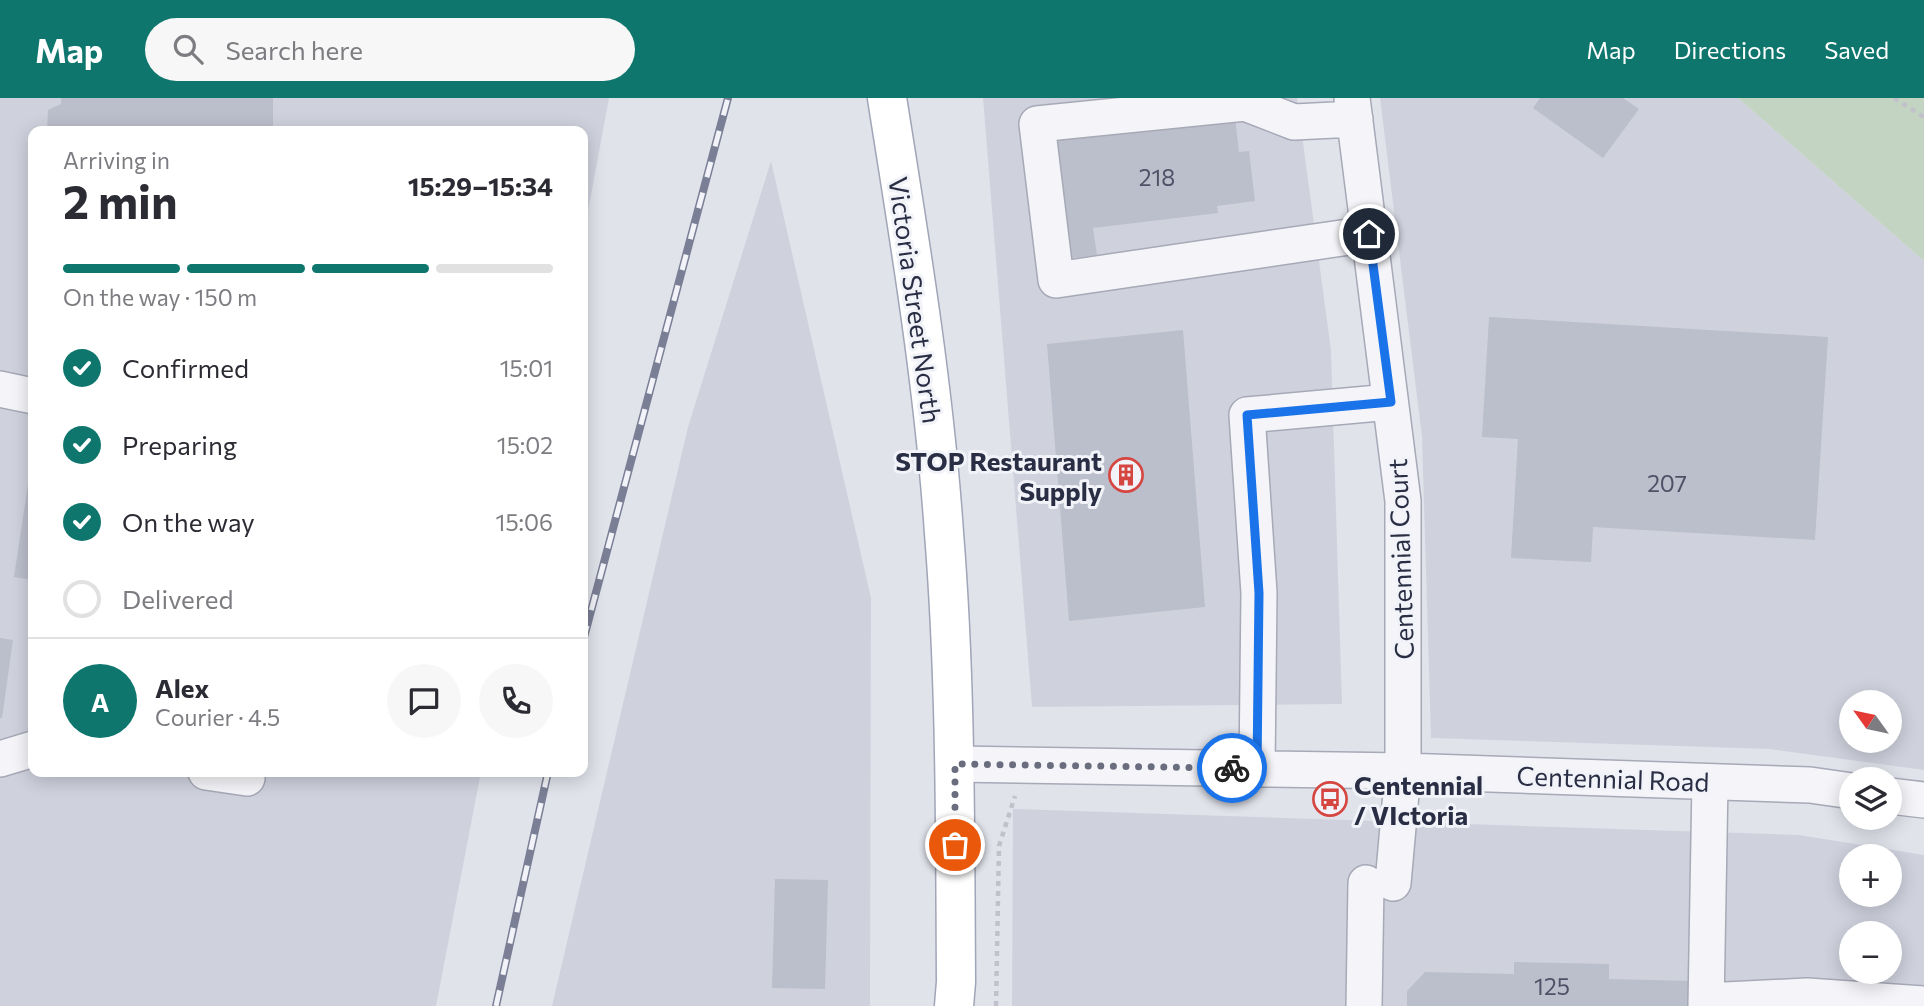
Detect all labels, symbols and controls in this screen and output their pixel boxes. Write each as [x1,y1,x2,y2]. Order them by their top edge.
search box [145,18,635,81]
text: Map [35,29,103,70]
icon: search [169,30,207,68]
text: Search here [225,34,363,65]
text: Map [1586,35,1636,64]
text: Directions [1674,35,1786,64]
text: Saved [1824,35,1889,64]
text: Arriving in [63,146,170,174]
house number: 218 [1139,163,1175,191]
text: 15:29–15:34 [408,170,553,201]
text: 2 min [63,172,178,228]
street label: Victoria Street North [883,175,949,425]
pin [1339,204,1399,264]
icon: home [1350,215,1388,253]
text: On the way · 150 m [63,283,257,311]
icon: check [63,349,101,387]
text: Confirmed [122,352,249,383]
text: 15:01 [500,354,553,382]
icon: check [63,426,101,464]
text: Preparing [122,429,237,460]
text: 15:02 [497,431,553,459]
place label: STOP Restaurant Supply [895,445,1102,506]
building icon: STOP Restaurant Supply [1107,456,1145,494]
street label: Centennial Court [1381,458,1419,660]
house number: 207 [1647,469,1687,497]
icon: check [63,503,101,541]
text: On the way [122,506,255,537]
text: 15:06 [496,508,553,536]
text: Delivered [122,583,233,614]
button: chat [387,664,461,738]
button: phone [479,664,553,738]
text: Alex [155,672,209,703]
text: A [91,686,109,717]
north arrow [1839,690,1902,752]
map controls [1839,690,1902,984]
text: Courier · 4.5 [155,703,280,731]
courier [1197,733,1267,803]
icon: bike [1213,749,1251,787]
street label: Centennial Road [1516,759,1710,797]
button: layers [1839,767,1902,830]
place label: Centennial / VIctoria [1354,769,1483,830]
bus stop icon: Centennial / VIctoria [1311,780,1349,818]
pin [925,815,985,875]
icon: bag [936,826,974,864]
button: + [1839,844,1902,907]
button: − [1839,921,1902,984]
house number: 125 [1534,972,1570,1000]

